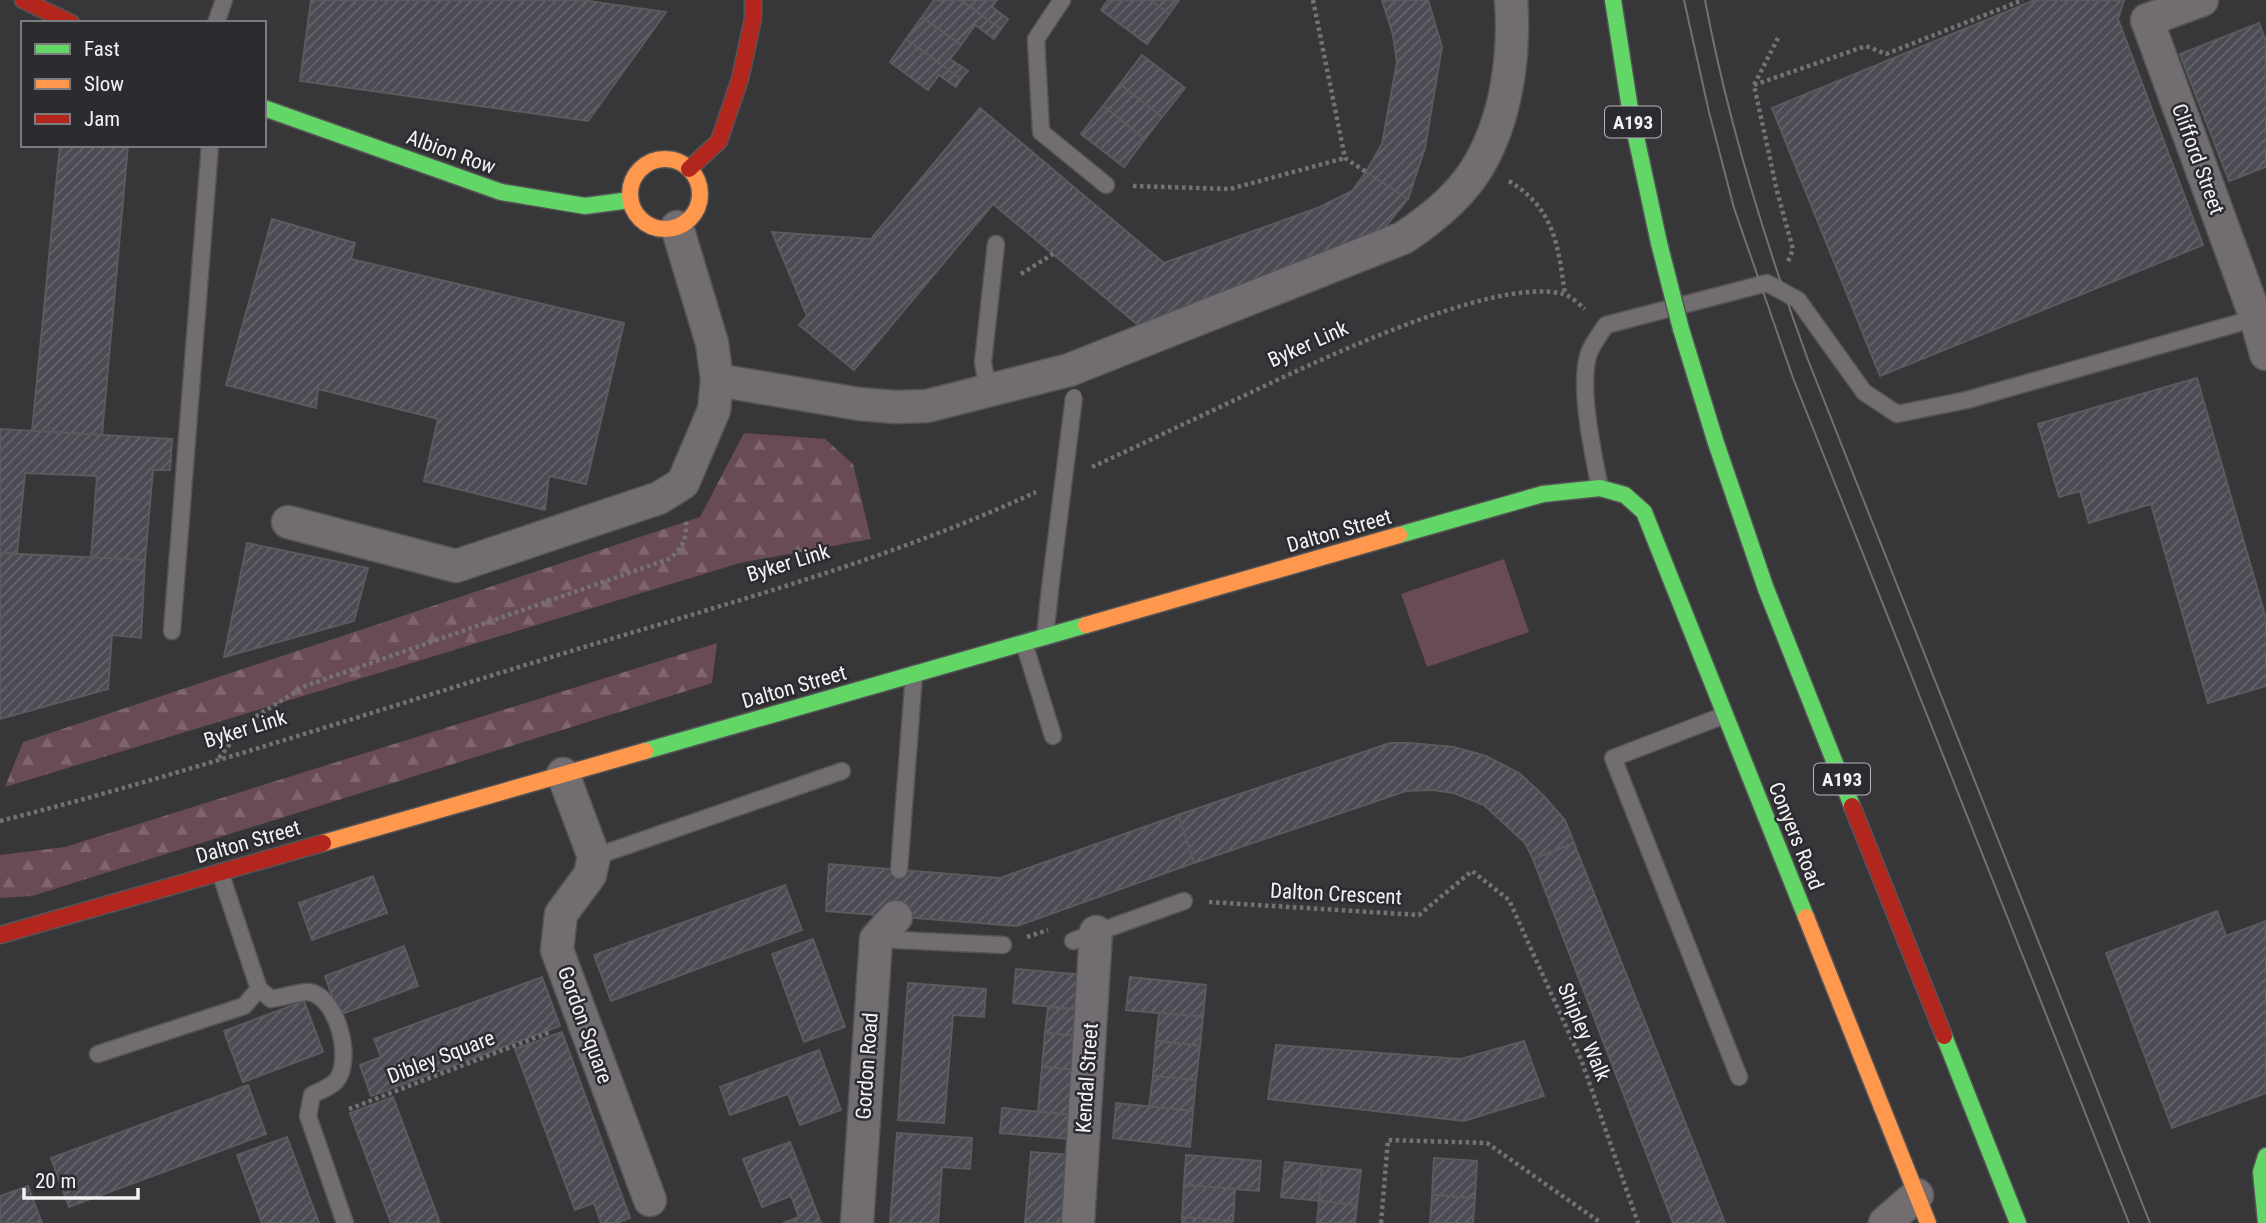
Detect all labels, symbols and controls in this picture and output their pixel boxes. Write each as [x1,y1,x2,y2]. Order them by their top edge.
legend [21,21,266,147]
text: Fast [84,37,120,61]
text: Slow [84,72,124,96]
street label: Clifford Street [2167,100,2229,218]
road number: A193 [1605,106,1661,138]
text: Jam [84,107,120,131]
street label: Albion Row [403,125,499,179]
street label: Byker Link [1264,316,1352,372]
street label: Dalton Street [1284,505,1394,557]
street label: Byker Link [744,539,833,587]
street label: Dalton Street [739,661,849,713]
street label: Byker Link [201,705,290,753]
road number: A193 [1814,764,1870,794]
street label: Conyers Road [1764,779,1828,893]
street label: Dalton Street [193,816,303,868]
street label: Dalton Crescent [1270,879,1402,909]
street label: Gordon Square [553,963,617,1087]
street label: Shipley Walk [1553,979,1616,1085]
street label: Gordon Road [851,1012,883,1120]
street label: Kendal Street [1071,1022,1103,1134]
street label: Dibley Square [384,1026,498,1088]
scale bar [24,1156,138,1200]
text: 20 m [35,1169,76,1193]

